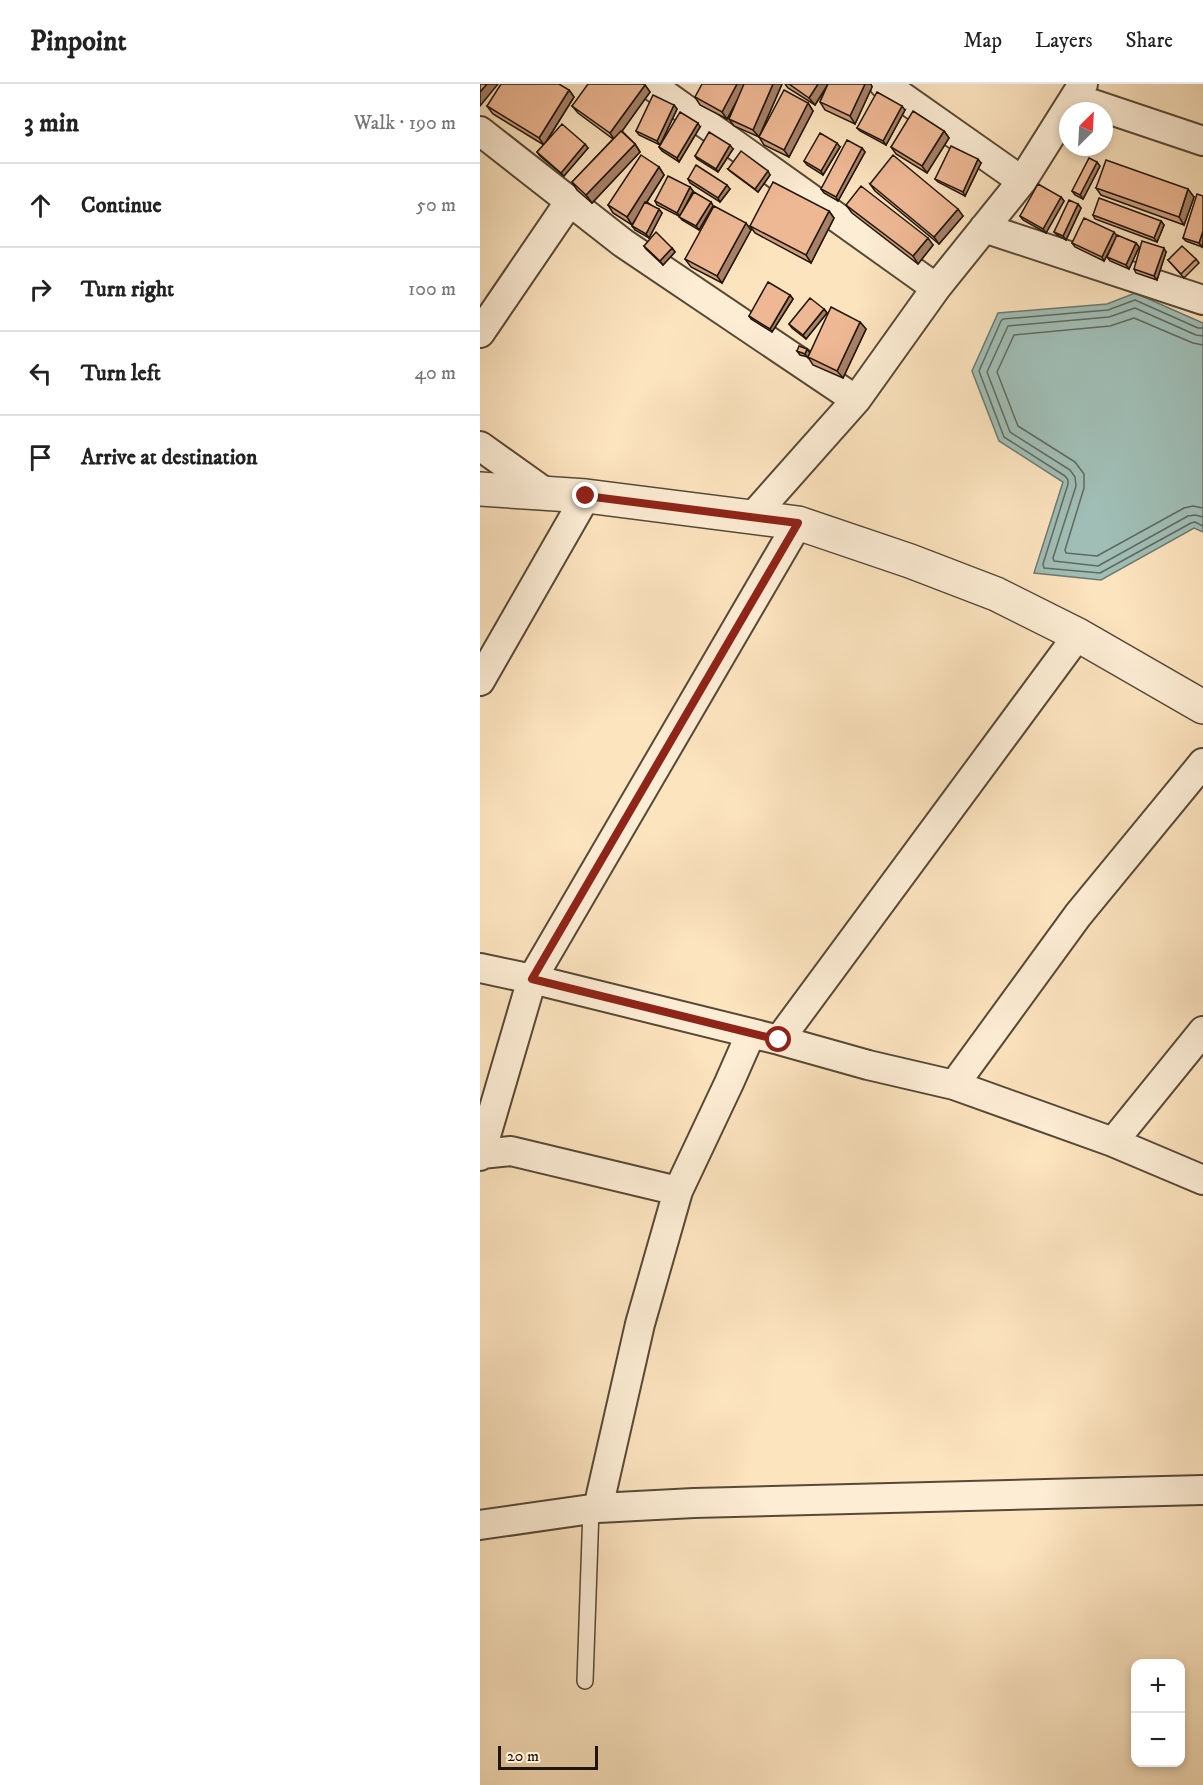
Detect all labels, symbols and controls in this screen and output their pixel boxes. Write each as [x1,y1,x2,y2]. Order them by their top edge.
text: Pinpoint [30,24,126,59]
text: Map [963,28,1002,54]
text: Layers [1035,28,1093,54]
text: Share [1126,28,1173,54]
north arrow [1059,102,1113,156]
text: 3 min [24,107,79,140]
text: Walk · 190 m [354,111,456,136]
icon: ahead [24,189,57,222]
text: Continue [81,192,162,219]
text: 50 m [416,193,456,218]
icon: right [24,273,57,306]
text: Turn right [81,276,174,303]
text: 100 m [408,277,456,302]
icon: left [24,357,57,390]
text: Turn left [81,360,161,387]
text: 40 m [414,361,456,386]
icon: arrive [24,441,57,474]
text: Arrive at destination [81,444,258,471]
route end [572,482,598,508]
route start [765,1026,791,1052]
map controls [1131,1659,1185,1767]
button: + [1131,1659,1185,1713]
button: − [1131,1713,1185,1767]
scale bar [498,1743,598,1770]
text: 20 m [507,1746,539,1766]

